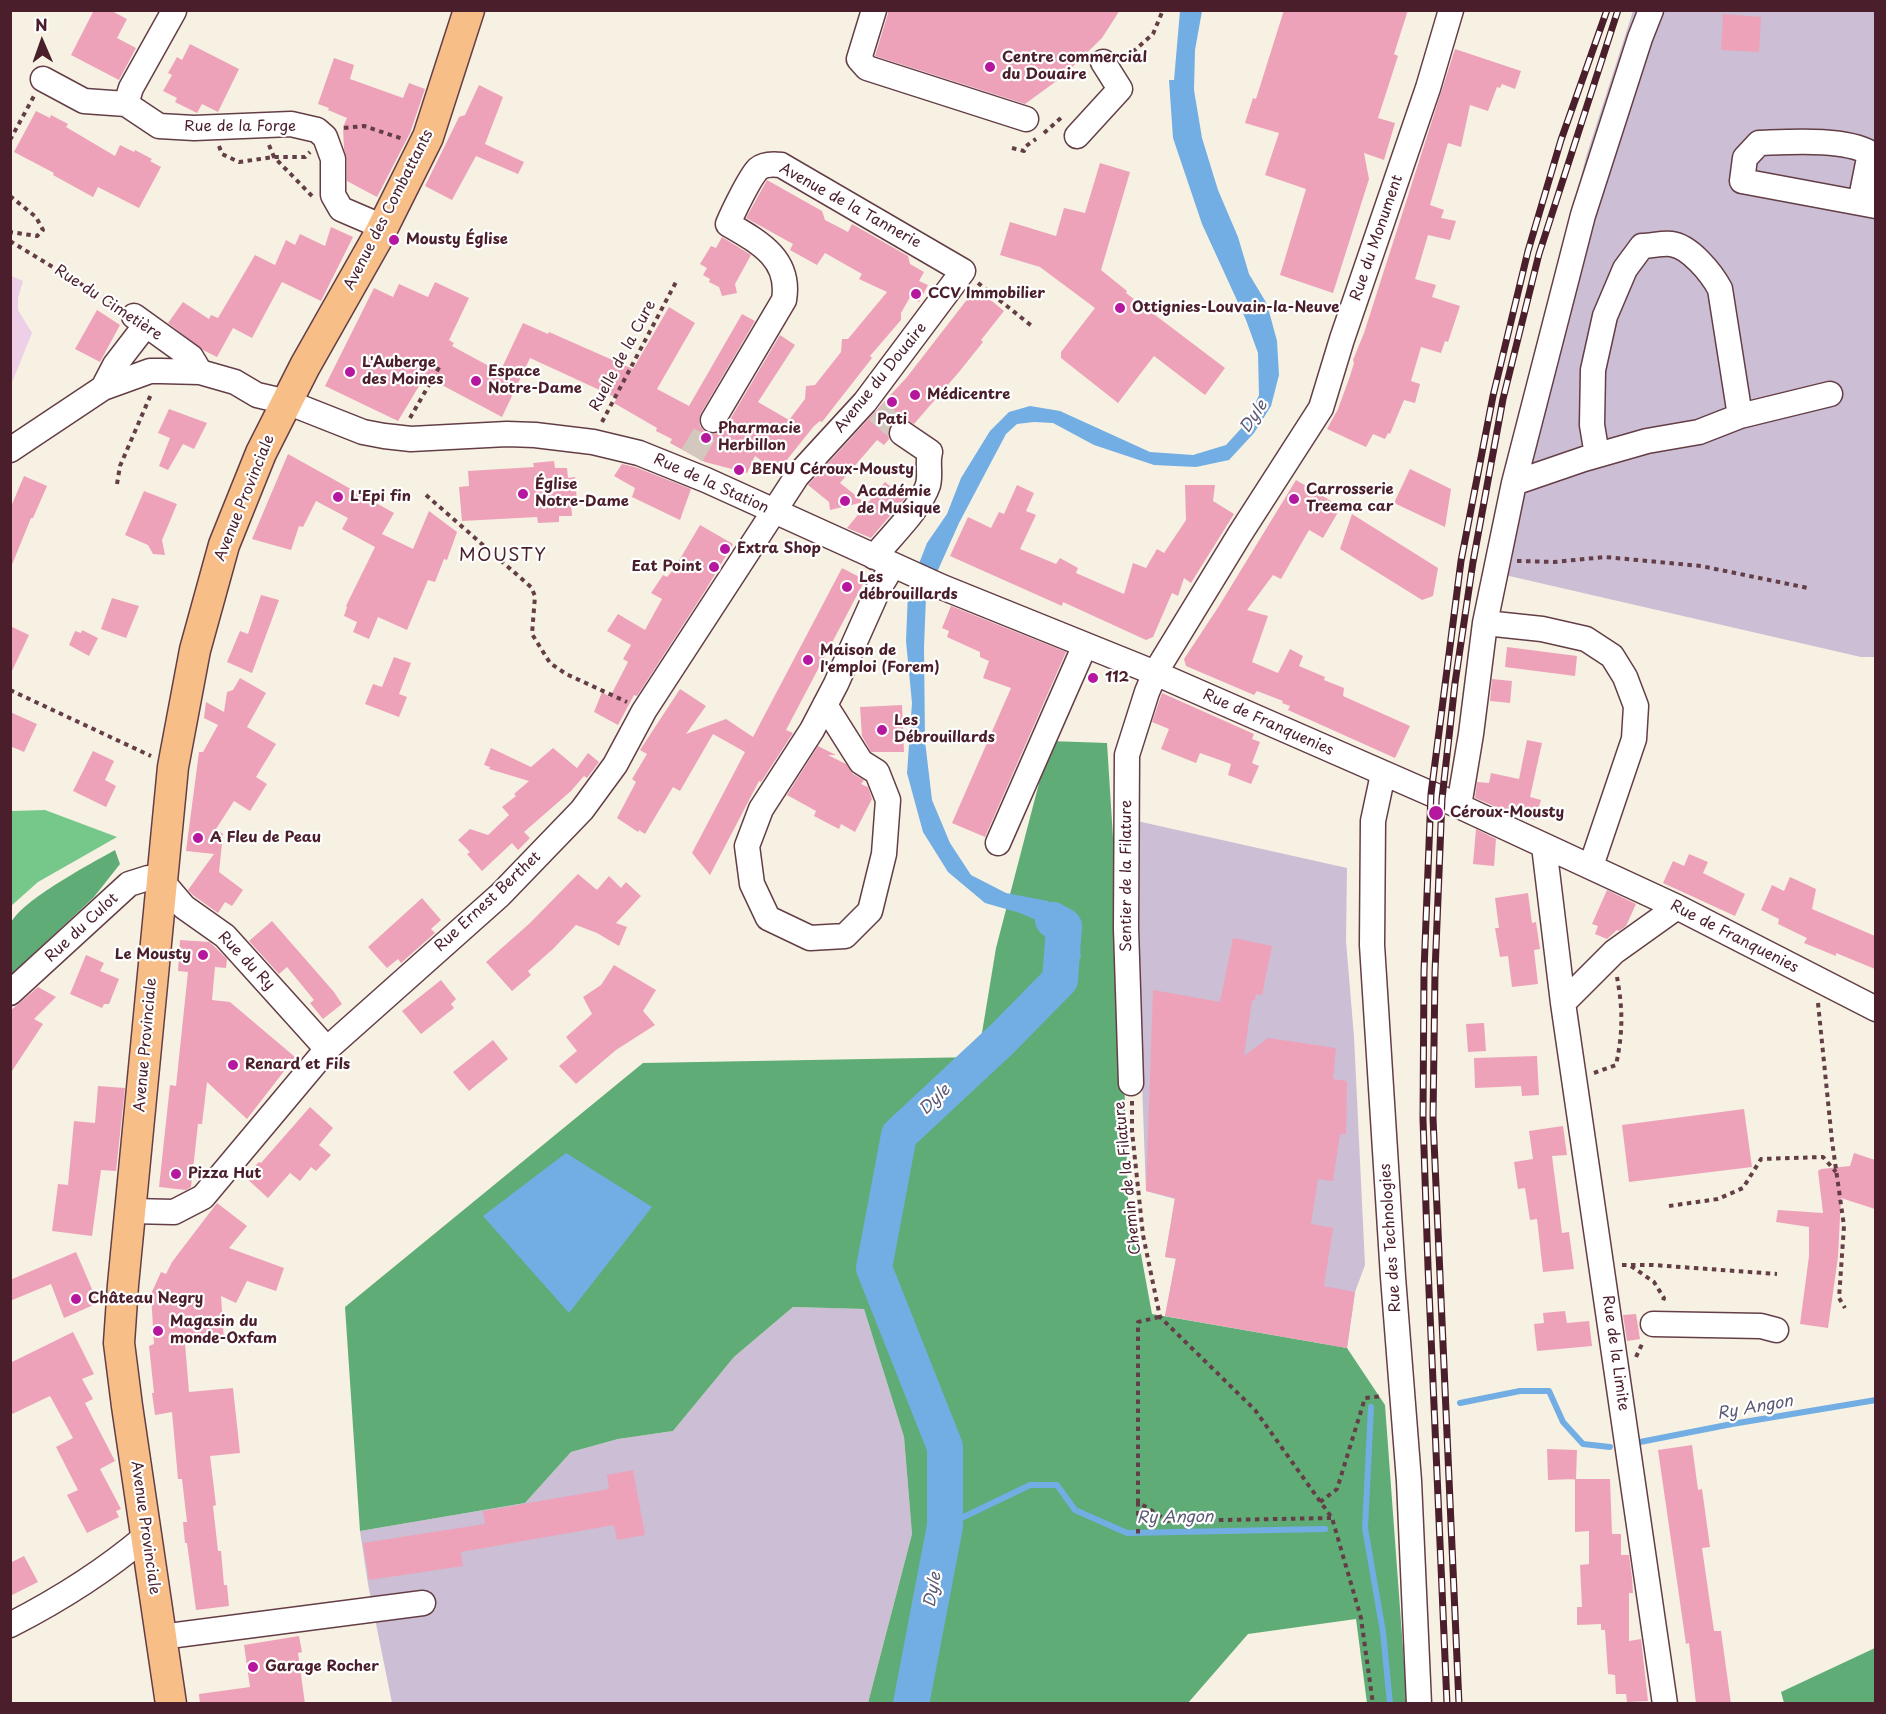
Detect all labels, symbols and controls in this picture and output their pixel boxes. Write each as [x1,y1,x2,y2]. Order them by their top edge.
north arrow [12,12,72,72]
text: N [35,12,48,36]
place label: Centre commercial du Douaire [1002,49,1147,84]
marker: Centre commercial du Douaire [983,60,997,74]
street label: Rue de la Forge [184,118,296,136]
street label: Avenue des Combattants [341,127,437,293]
street label: Avenue de la Tannerie [776,160,924,252]
street label: Rue du Monument [1347,173,1407,303]
place label: Mousty Église [406,231,508,249]
marker: Mousty Église [387,233,401,247]
street label: Rue du Cimetière [51,262,165,344]
place label: CCV Immobilier [928,285,1045,303]
marker: CCV Immobilier [909,287,923,301]
street label: Ruelle de la Cure [586,297,660,415]
place label: Ottignies-Louvain-la-Neuve [1132,299,1340,317]
marker: Ottignies-Louvain-la-Neuve [1113,301,1127,315]
street label: Avenue du Douaire [831,319,931,437]
place label: L'Auberge des Moines [362,354,443,389]
place label: Espace Notre-Dame [488,363,582,398]
marker: L'Auberge des Moines [343,365,357,379]
marker: Espace Notre-Dame [469,374,483,388]
place label: Médicentre [927,386,1010,404]
marker: Médicentre [908,388,922,402]
marker: Pati [885,395,899,409]
water label: Dyle [1236,397,1272,437]
place label: Pati [877,411,907,429]
place label: Pharmacie Herbillon [718,420,801,455]
marker: Pharmacie Herbillon [699,431,713,445]
street label: Avenue Provinciale [211,432,279,564]
street label: Rue de la Station [651,450,771,518]
place label: BENU Céroux-Mousty [751,461,914,479]
marker: BENU Céroux-Mousty [732,463,746,477]
place label: Église Notre-Dame [535,476,629,511]
place label: Carrosserie Treema car [1306,481,1394,516]
place label: Académie de Musique [857,483,941,518]
marker: Église Notre-Dame [516,487,530,501]
place label: L'Epi fin [350,488,411,506]
marker: L'Epi fin [331,490,345,504]
marker: Carrosserie Treema car [1287,492,1301,506]
marker: Académie de Musique [838,494,852,508]
place label: Extra Shop [737,540,821,558]
marker: Extra Shop [718,542,732,556]
district label: MOUSTY [459,545,547,567]
place label: Eat Point [632,558,702,576]
marker: Eat Point [707,560,721,574]
place label: Les débrouillards [859,569,958,604]
marker: Les débrouillards [840,580,854,594]
place label: Maison de l'emploi (Forem) [820,642,940,677]
marker: Maison de l'emploi (Forem) [801,653,815,667]
place label: 112 [1105,669,1129,687]
marker: 112 [1086,671,1100,685]
street label: Rue de Franquenies [1200,686,1336,760]
place label: Les Débrouillards [894,712,995,747]
marker: Les Débrouillards [875,723,889,737]
street label: Sentier de la Filature [1118,800,1136,952]
marker: Céroux-Mousty [1427,804,1445,822]
place label: Céroux-Mousty [1450,804,1564,822]
place label: A Fleu de Peau [210,829,321,847]
marker: A Fleu de Peau [191,831,205,845]
street label: Rue Ernest Berthet [431,848,545,956]
street label: Rue du Culot [42,890,122,966]
street label: Rue de Franquenies [1667,897,1801,977]
street label: Rue du Ry [214,928,278,994]
place label: Le Mousty [115,946,191,964]
marker: Le Mousty [196,948,210,962]
street label: Avenue Provinciale [131,977,161,1113]
place label: Renard et Fils [245,1056,350,1074]
marker: Renard et Fils [226,1058,240,1072]
water label: Dyle [915,1081,955,1119]
street label: Chemin de la Filature [1111,1100,1145,1256]
street label: Rue des Technologies [1377,1163,1405,1313]
place label: Pizza Hut [188,1165,261,1183]
marker: Pizza Hut [169,1167,183,1181]
place label: Château Negry [88,1290,203,1308]
marker: Château Negry [69,1292,83,1306]
street label: Rue de la Limite [1598,1294,1632,1412]
place label: Magasin du monde-Oxfam [170,1313,277,1348]
marker: Magasin du monde-Oxfam [151,1324,165,1338]
water label: Ry Angon [1716,1392,1794,1424]
street label: Avenue Provinciale [127,1460,163,1596]
water label: Ry Angon [1137,1508,1213,1528]
water label: Dyle [920,1571,946,1609]
place label: Garage Rocher [265,1658,379,1676]
marker: Garage Rocher [246,1660,260,1674]

